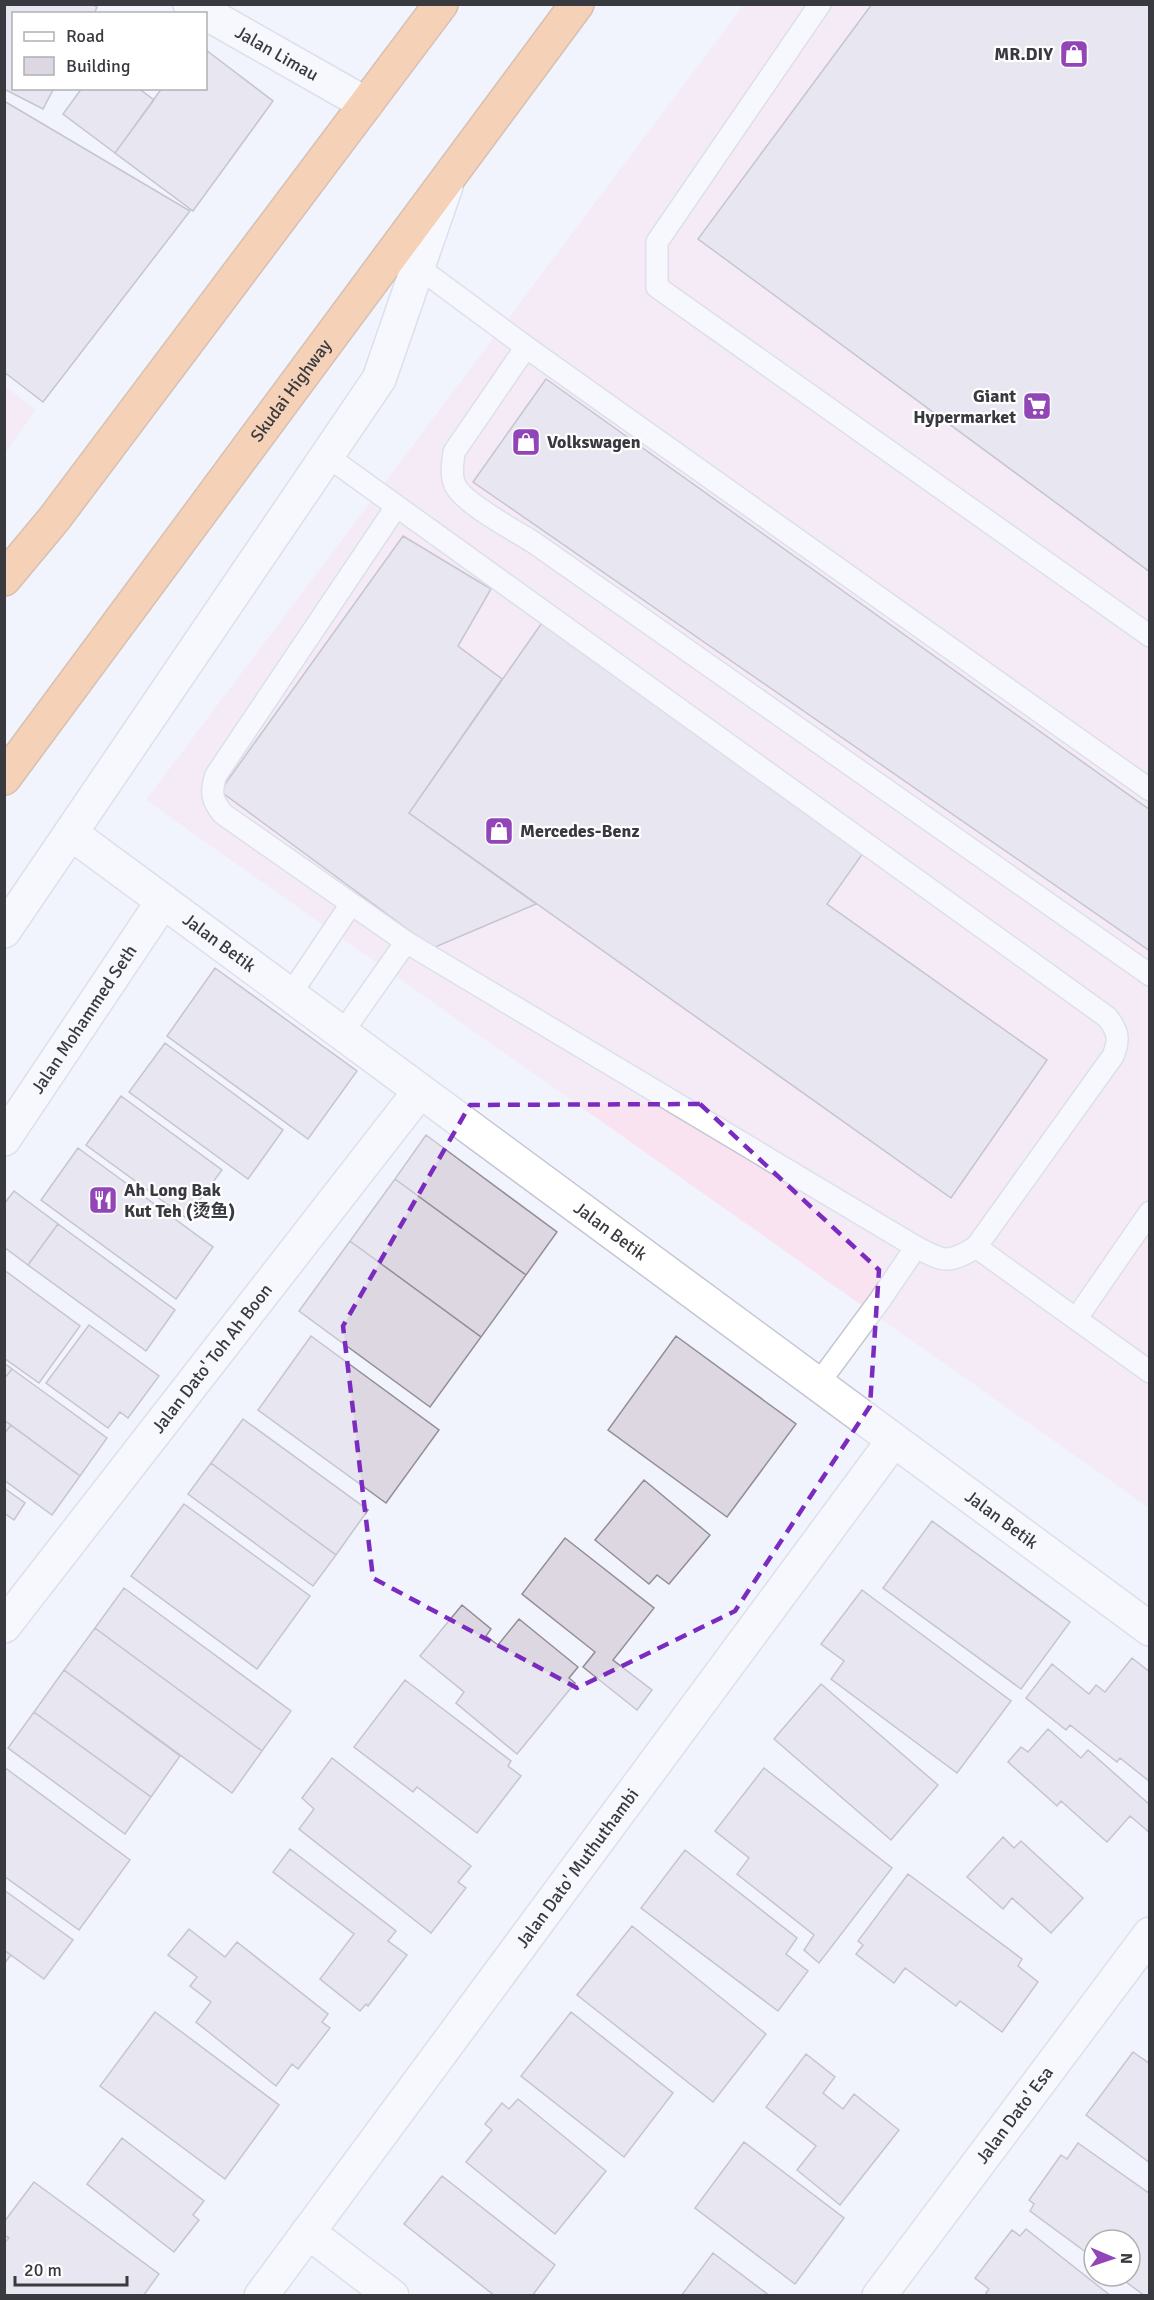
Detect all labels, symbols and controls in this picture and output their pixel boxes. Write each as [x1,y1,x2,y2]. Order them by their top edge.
legend [12,12,207,90]
street label: Jalan Limau [231,21,323,86]
text: Road [66,25,105,47]
shop icon: MR.DIY [1058,38,1090,70]
place label: MR.DIY [994,43,1053,65]
text: Building [66,55,130,77]
street label: Skudai Highway [246,334,336,446]
place label: Giant Hypermarket [913,385,1016,428]
supermarket icon: Giant Hypermarket [1021,390,1053,422]
shop icon: Volkswagen [510,426,542,458]
place label: Volkswagen [547,431,641,453]
shop icon: Mercedes-Benz [483,815,515,847]
place label: Mercedes-Benz [520,820,639,842]
street label: Jalan Betik [178,908,260,977]
street label: Jalan Mohammed Seth [26,941,142,1098]
place label: Ah Long Bak Kut Teh (烫鱼) [124,1179,235,1222]
restaurant icon: Ah Long Bak Kut Teh (烫鱼) [87,1184,119,1216]
street label: Jalan Betik [570,1197,651,1265]
street label: Jalan Dato' Toh Ah Boon [147,1279,277,1438]
street label: Jalan Betik [961,1485,1042,1554]
street label: Jalan Dato' Muthuthambi [511,1784,643,1952]
street label: Jalan Dato' Esa [971,2062,1058,2168]
north arrow [1082,2228,1142,2288]
scale bar [15,2249,128,2287]
text: N [1116,2253,1136,2264]
text: 20 m [24,2259,62,2281]

